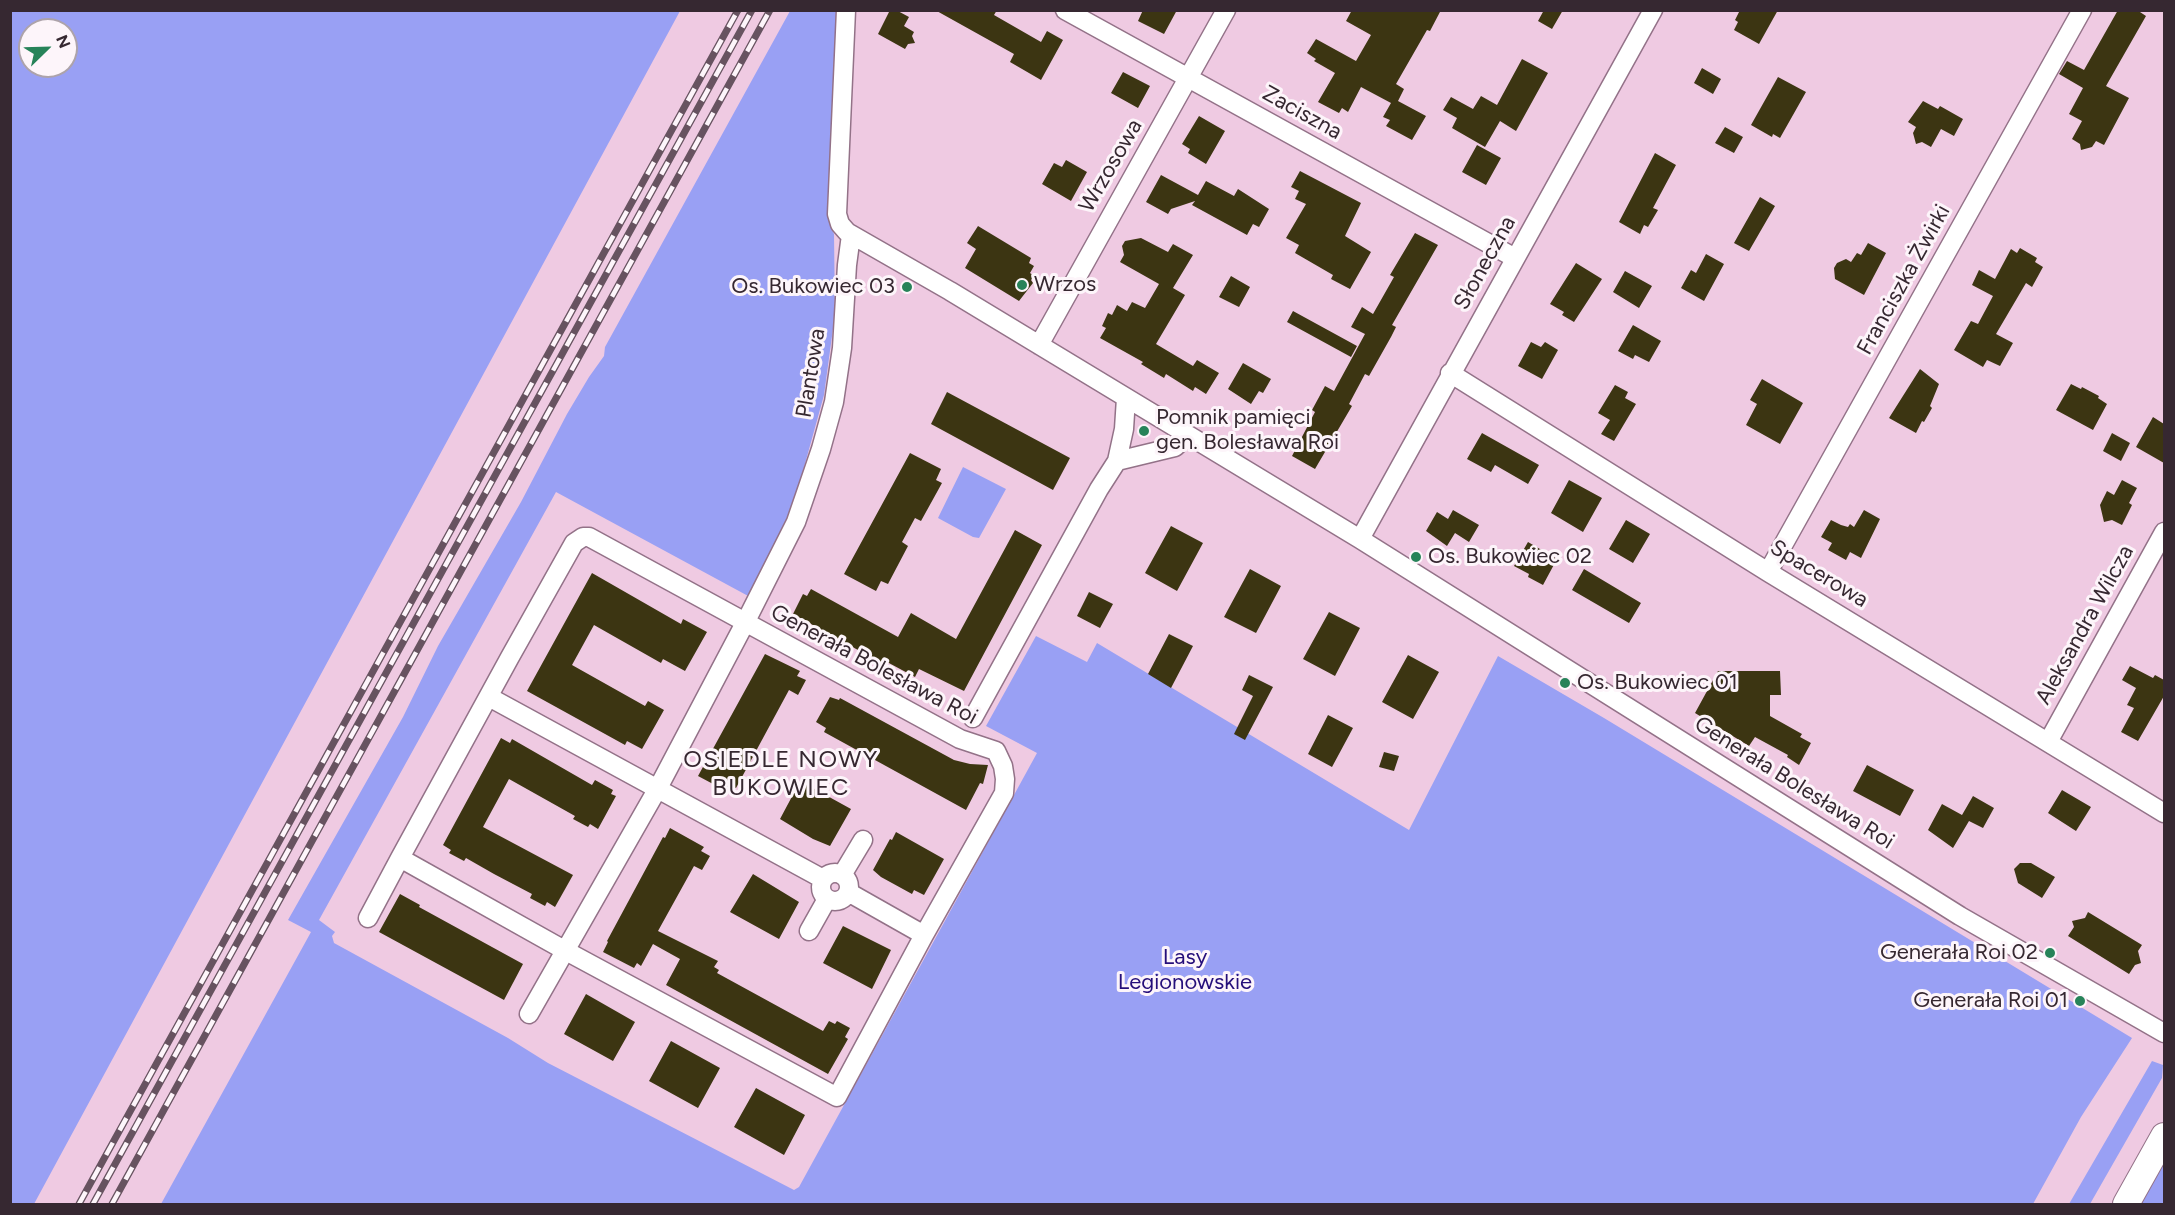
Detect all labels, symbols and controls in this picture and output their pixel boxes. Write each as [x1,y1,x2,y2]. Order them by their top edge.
north arrow [18,18,78,78]
text: N [52,32,74,51]
street label: Zaciszna [1258,80,1346,146]
street label: Wrzosowa [1074,115,1148,217]
street label: Franciszka Żwirki [1852,200,1956,360]
street label: Słoneczna [1448,212,1522,314]
place label: Wrzos [1034,272,1096,298]
place label: Os. Bukowiec 03 [731,274,895,300]
marker: Wrzos [1015,278,1029,292]
marker: Os. Bukowiec 03 [900,280,914,294]
street label: Plantowa [791,326,831,420]
place label: Pomnik pamięci gen. Bolesława Roi [1156,405,1339,457]
marker: Pomnik pamięci gen. Bolesława Roi [1137,424,1151,438]
street label: Spacerowa [1765,534,1873,614]
street label: Aleksandra Wilcza [2030,541,2140,709]
place label: Os. Bukowiec 02 [1428,544,1592,570]
marker: Os. Bukowiec 02 [1409,550,1423,564]
street label: Generała Bolesława Roi [766,599,982,731]
place label: Os. Bukowiec 01 [1577,670,1738,696]
marker: Os. Bukowiec 01 [1558,676,1572,690]
street label: Generała Bolesława Roi [1689,711,1899,855]
district label: OSIEDLE NOWY BUKOWIEC [683,746,879,802]
place label: Generała Roi 02 [1880,940,2038,966]
park label: Lasy Legionowskie [1118,945,1252,996]
marker: Generała Roi 02 [2043,946,2057,960]
place label: Generała Roi 01 [1913,988,2068,1014]
marker: Generała Roi 01 [2073,994,2087,1008]

